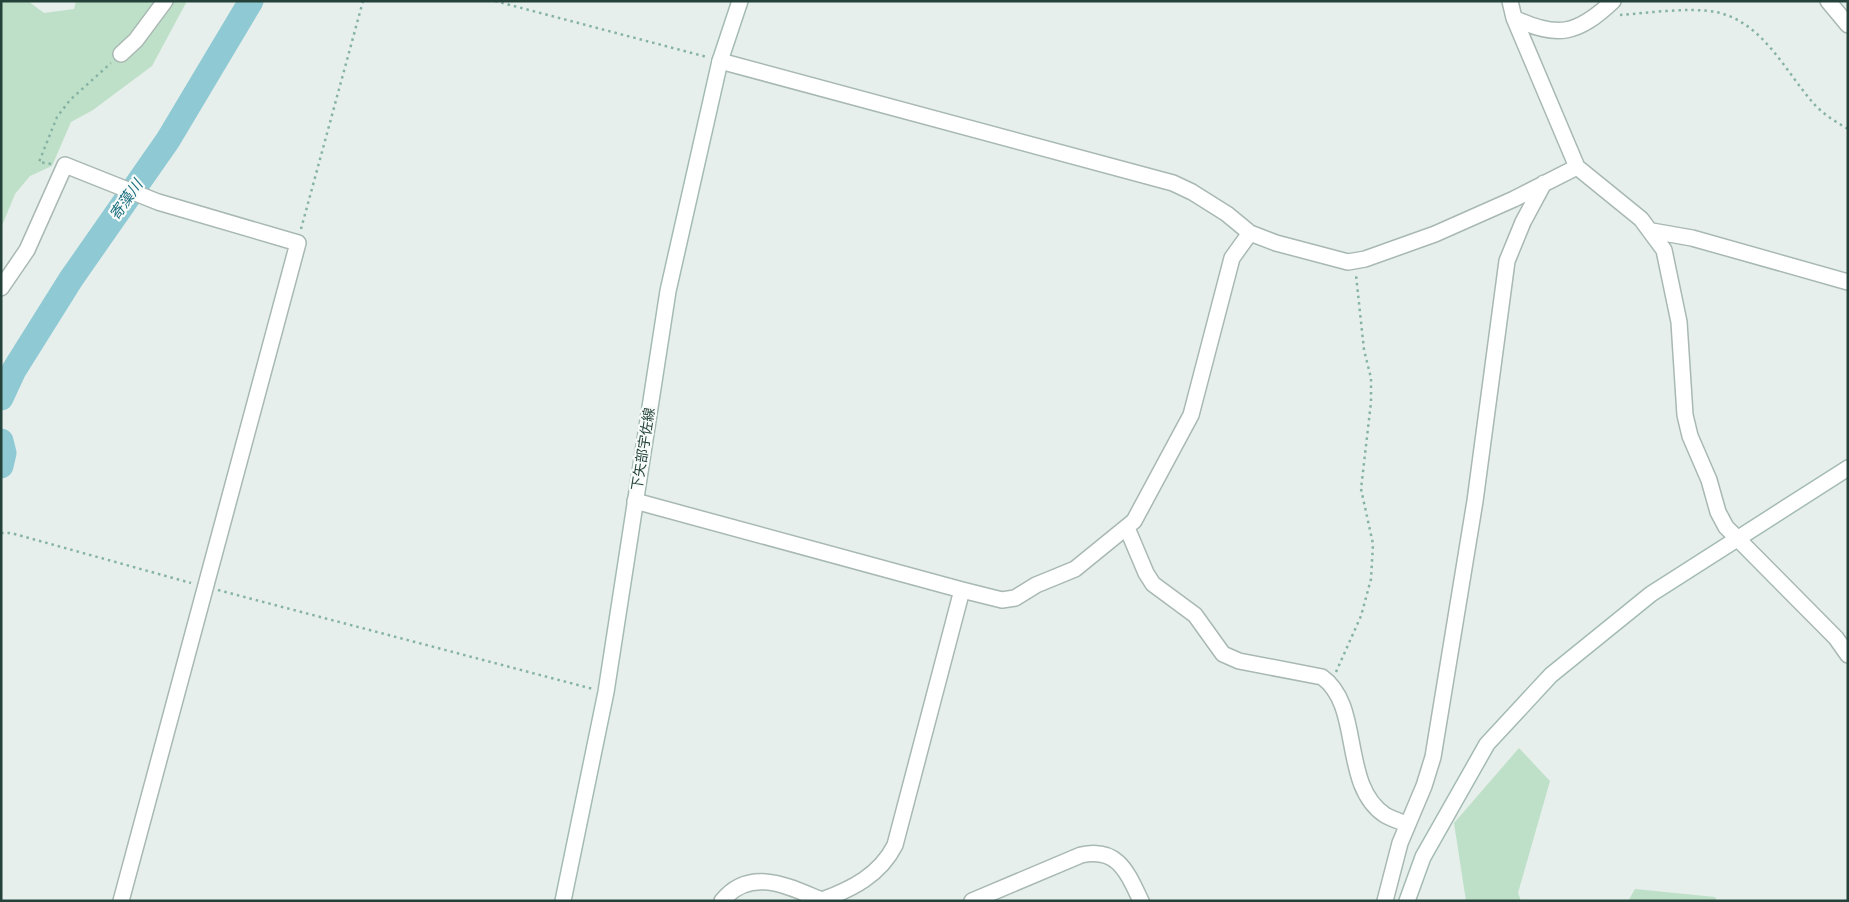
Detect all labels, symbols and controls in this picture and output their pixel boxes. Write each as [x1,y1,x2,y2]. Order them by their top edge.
water label: 寄藻川 [105,174,147,223]
street label: 下矢部宇佐線 [628,406,657,492]

